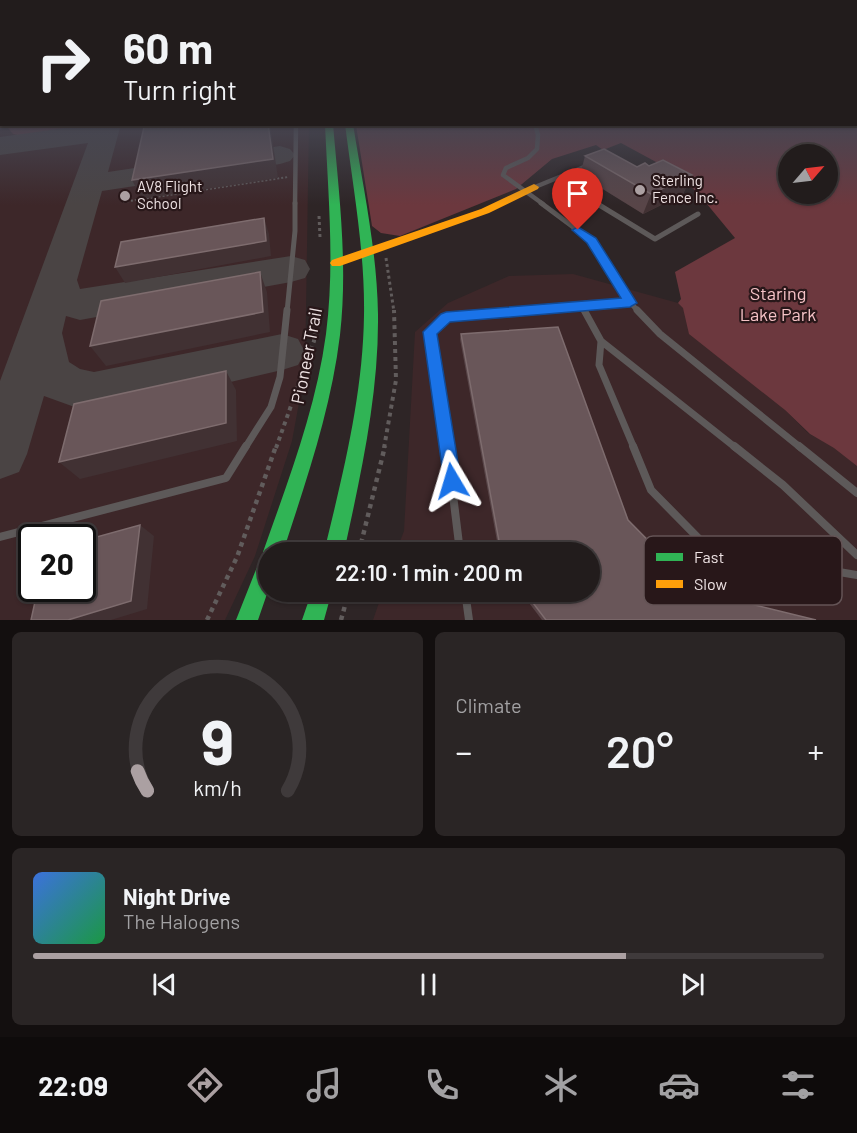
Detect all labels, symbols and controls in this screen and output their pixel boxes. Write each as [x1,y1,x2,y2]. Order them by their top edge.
text: 60 m [123,22,213,72]
icon: right [24,24,102,102]
text: Turn right [123,73,237,105]
north arrow [778,144,838,204]
map controls [778,144,838,204]
pin [552,168,603,230]
place label: Sterling Fence Inc. [652,171,718,206]
place label: AV8 Flight School [137,177,202,212]
icon: arrive [561,177,594,210]
marker: Sterling Fence Inc. [633,183,647,197]
marker: AV8 Flight School [118,189,132,203]
park label: Staring Lake Park [740,282,816,325]
street label: Pioneer Trail [286,306,326,406]
position arrow [420,449,484,513]
speed limit sign: 20 [18,524,96,602]
legend [644,536,842,605]
text: Fast [694,547,724,566]
text: 22:10 · 1 min · 200 m [335,559,523,585]
text: Slow [694,574,727,593]
text: Climate [456,693,522,717]
text: 9 [201,703,234,777]
text: 20° [606,723,673,777]
text: − [456,731,472,771]
text: + [808,731,824,771]
text: km/h [193,775,242,800]
text: Night Drive [123,883,231,909]
text: The Halogens [123,909,240,933]
icon: previous [148,968,181,1001]
icon: pause [412,968,445,1001]
icon: next [676,968,709,1001]
icon: directions [184,1064,226,1106]
icon: music [303,1064,345,1106]
icon: phone [421,1064,463,1106]
icon: climate [540,1064,582,1106]
icon: car [658,1064,700,1106]
icon: filters [777,1064,819,1106]
text: 22:09 [38,1069,108,1101]

